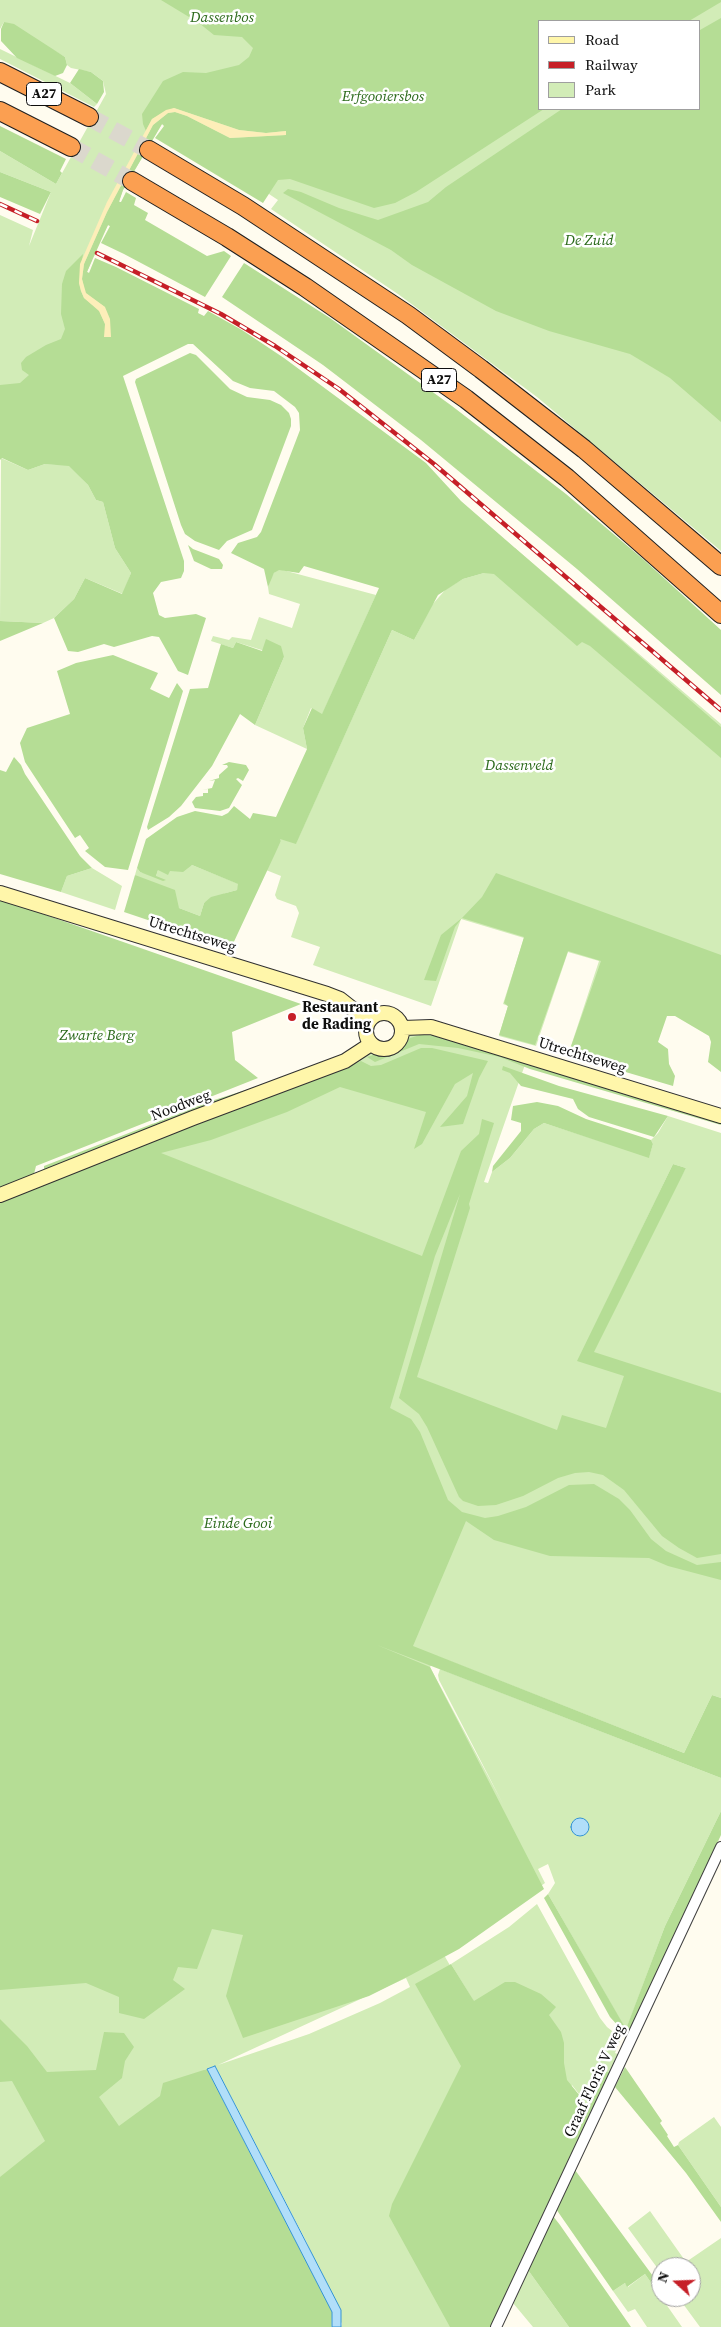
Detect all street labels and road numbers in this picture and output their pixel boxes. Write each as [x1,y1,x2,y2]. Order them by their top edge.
road number: A27 [27,82,62,106]
road number: A27 [422,368,456,392]
street label: Utrechtseweg [146,913,238,957]
street label: Utrechtseweg [536,1034,628,1078]
street label: Noodweg [149,1086,213,1126]
street label: Graaf Floris V weg [561,2022,629,2140]

